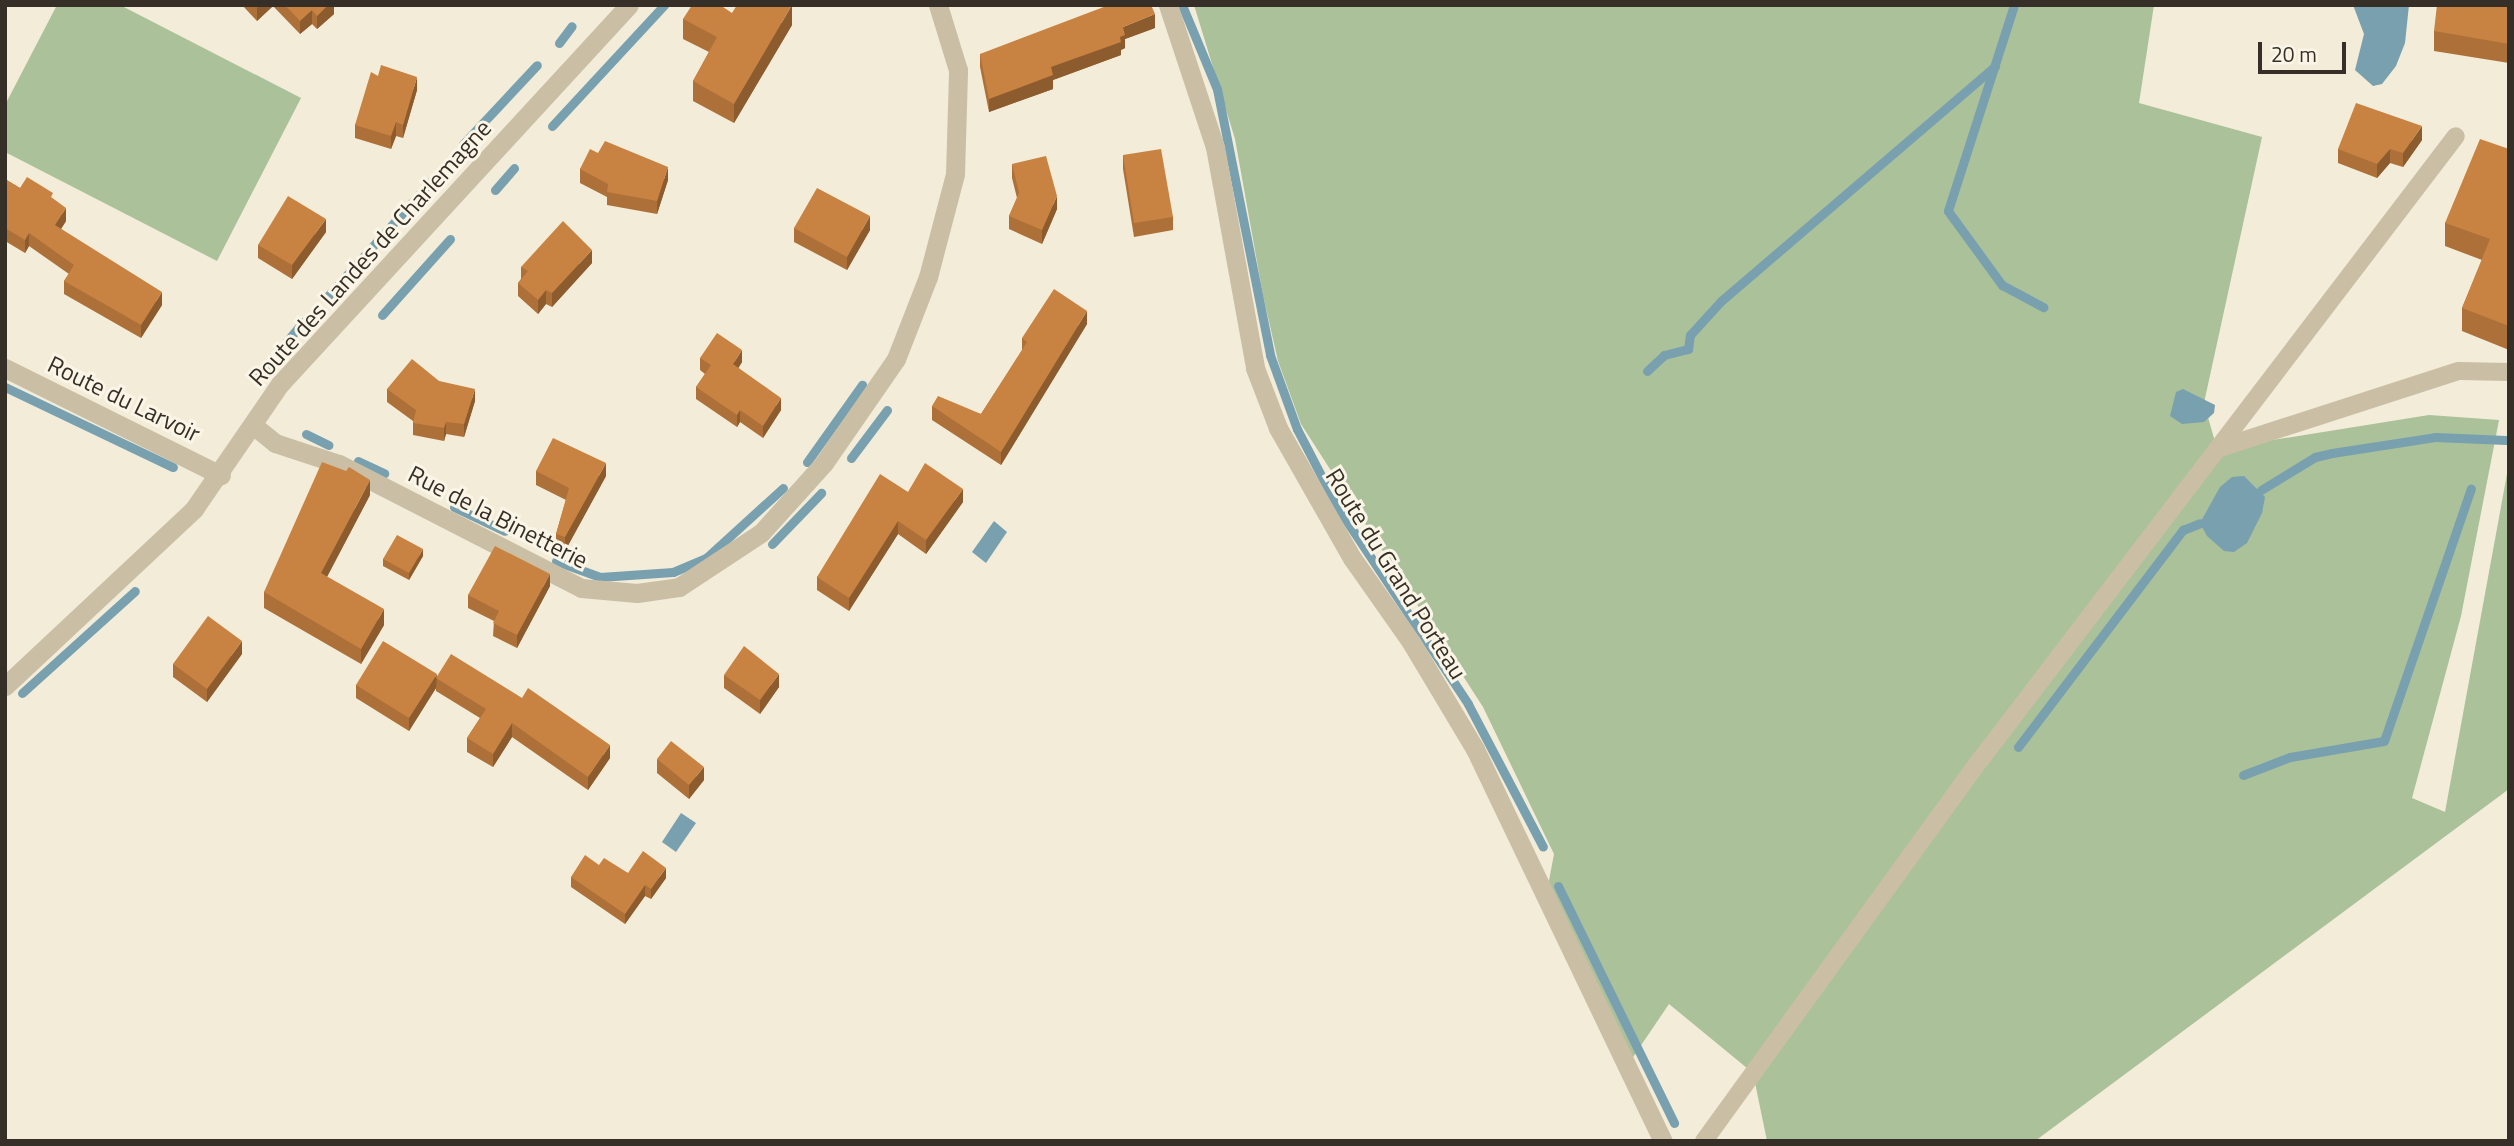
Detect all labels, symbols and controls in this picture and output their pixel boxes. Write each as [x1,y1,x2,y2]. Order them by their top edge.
scale bar [2262,28,2350,72]
text: 20 m [2271,38,2317,70]
street label: Route des Landes de Charlemagne [243,114,497,392]
street label: Route du Larvoir [43,350,205,448]
street label: Rue de la Binetterie [404,459,592,575]
street label: Route du Grand Porteau [1319,463,1473,685]

